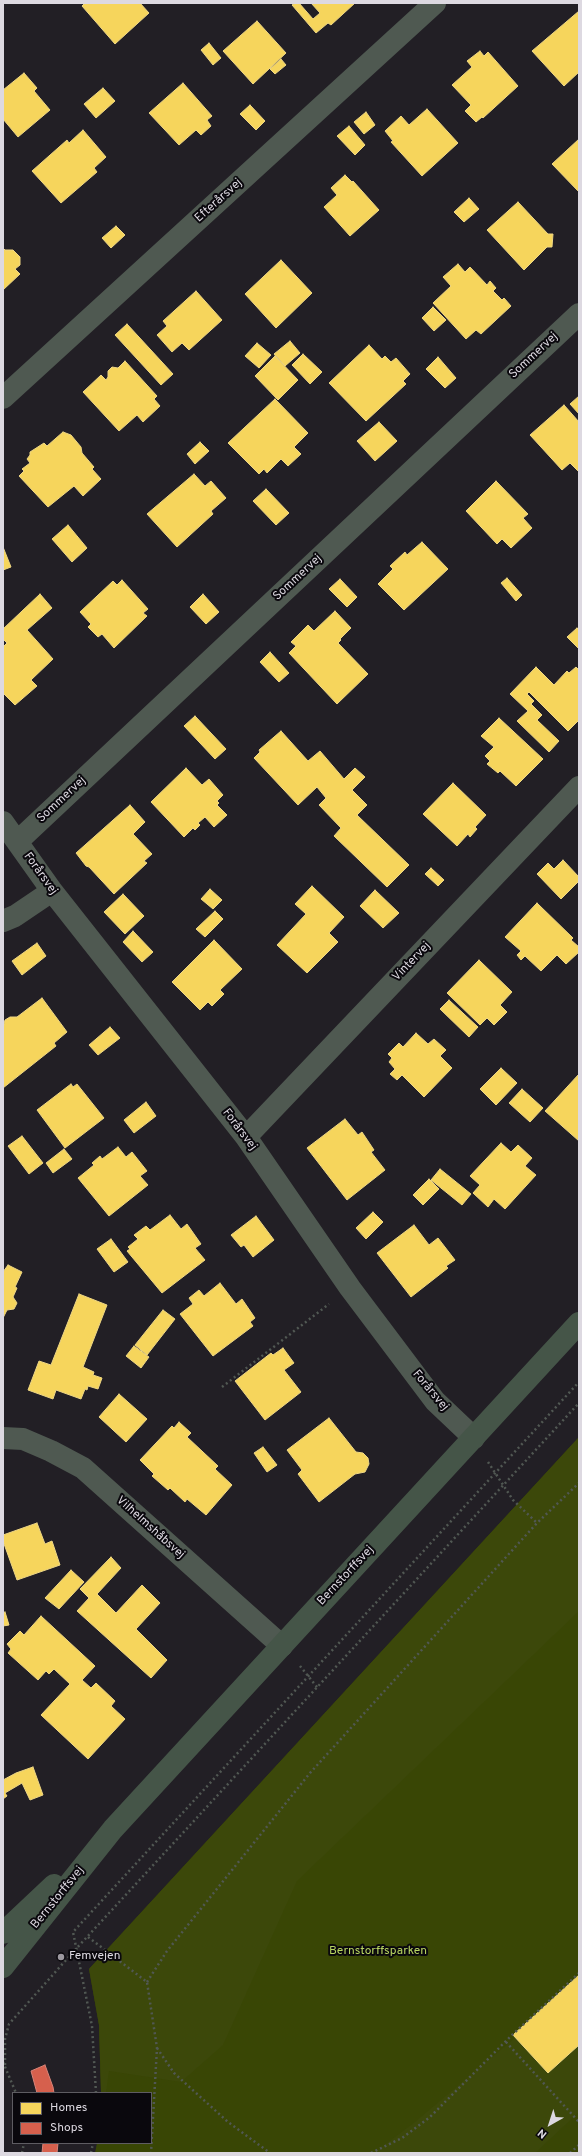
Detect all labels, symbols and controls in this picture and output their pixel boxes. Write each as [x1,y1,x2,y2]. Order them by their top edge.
street label: Efterårsvej [192,176,246,226]
street label: Sommervej [507,330,561,382]
street label: Sommervej [271,552,325,604]
street label: Sommervej [35,774,89,826]
street label: Forårsvej [20,850,60,898]
street label: Vintervej [390,939,434,985]
street label: Forårsvej [219,1106,259,1154]
street label: Forårsvej [409,1368,451,1414]
street label: Vilhelmshåbsvej [113,1494,187,1562]
street label: Bernstorffsvej [315,1543,377,1609]
street label: Bernstorffsvej [28,1864,88,1932]
park label: Bernstorffsparken [329,1945,427,1959]
place label: Femvejen [69,1950,120,1964]
marker: Femvejen [56,1952,66,1962]
legend [12,2092,152,2144]
text: Homes [50,2100,87,2116]
north arrow [530,2104,570,2144]
text: Shops [50,2120,83,2136]
text: N [535,2125,550,2141]

